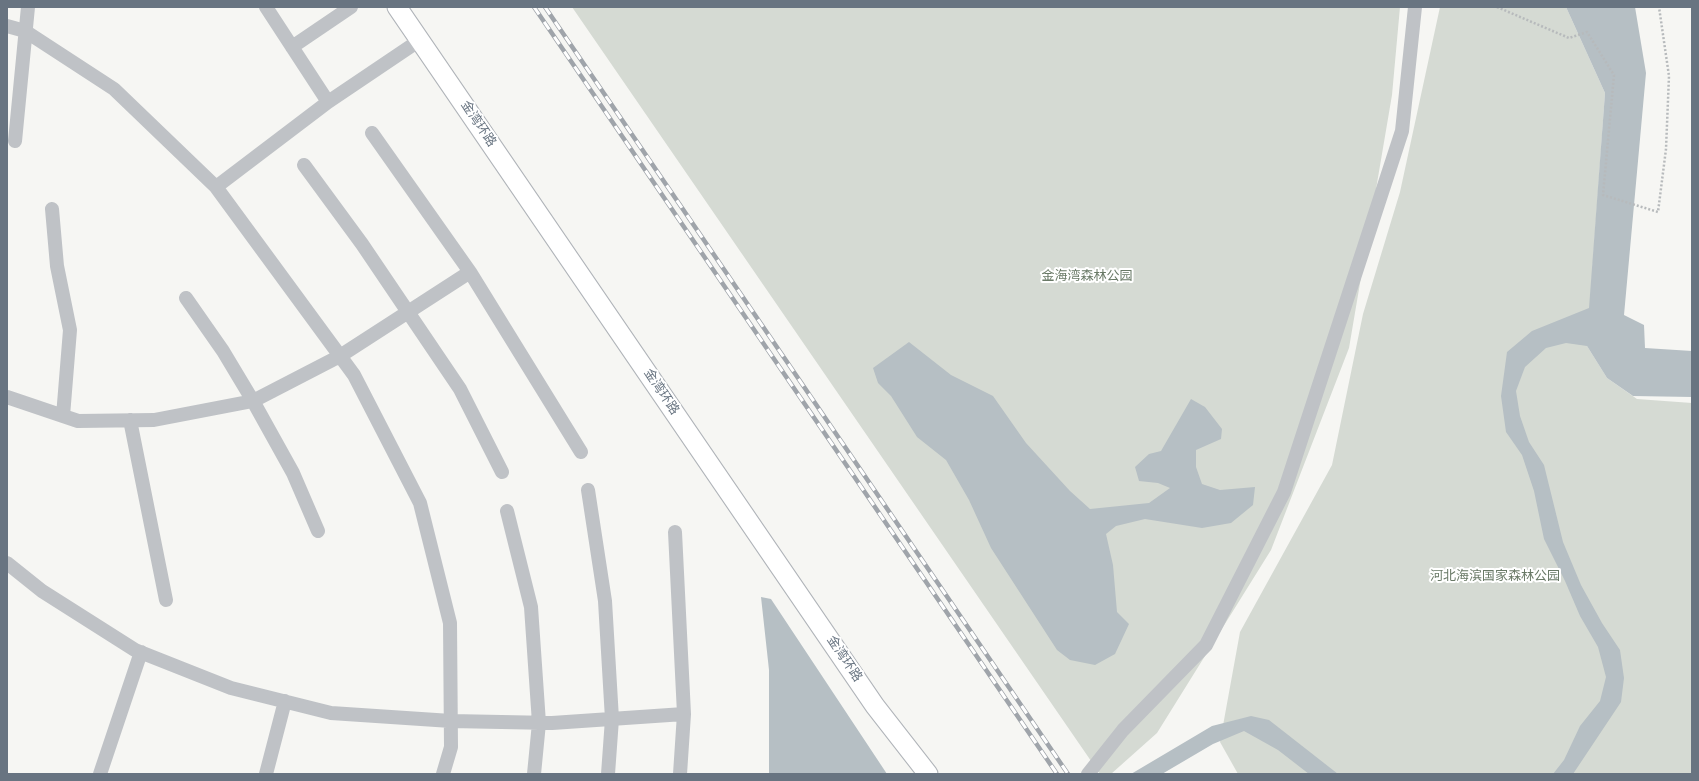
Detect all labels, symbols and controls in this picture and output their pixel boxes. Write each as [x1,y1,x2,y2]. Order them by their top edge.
street label: 金湾环路 [457,98,499,150]
park label: 金海湾森林公园 [1042,269,1132,285]
street label: 金湾环路 [640,366,682,418]
park label: 河北海滨国家森林公园 [1430,569,1560,585]
street label: 金湾环路 [823,633,865,685]

